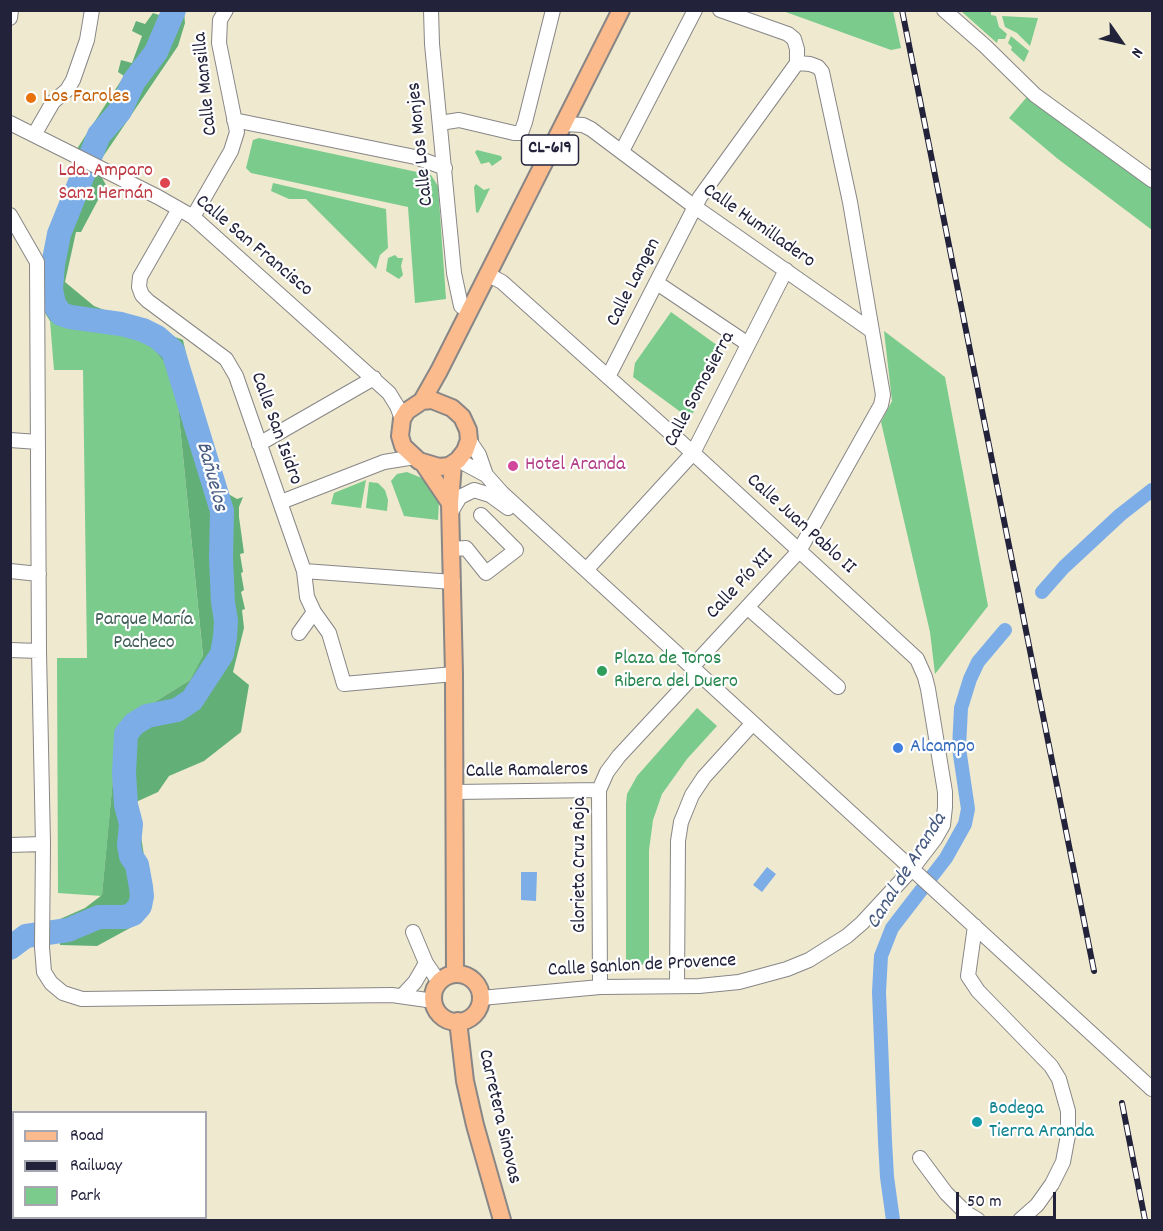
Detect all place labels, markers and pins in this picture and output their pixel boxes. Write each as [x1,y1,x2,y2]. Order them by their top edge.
place label: Los Faroles [43,86,130,110]
marker: Los Faroles [24,91,38,105]
place label: Lda. Amparo Sanz Hernán [58,160,153,207]
marker: Lda. Amparo Sanz Hernán [158,176,172,190]
place label: Hotel Aranda [525,454,625,478]
marker: Hotel Aranda [506,459,520,473]
place label: Plaza de Toros Ribera del Duero [614,648,738,695]
marker: Plaza de Toros Ribera del Duero [595,664,609,678]
place label: Alcampo [910,736,975,760]
marker: Alcampo [891,741,905,755]
place label: Bodega Tierra Aranda [989,1098,1094,1145]
marker: Bodega Tierra Aranda [970,1115,984,1129]

